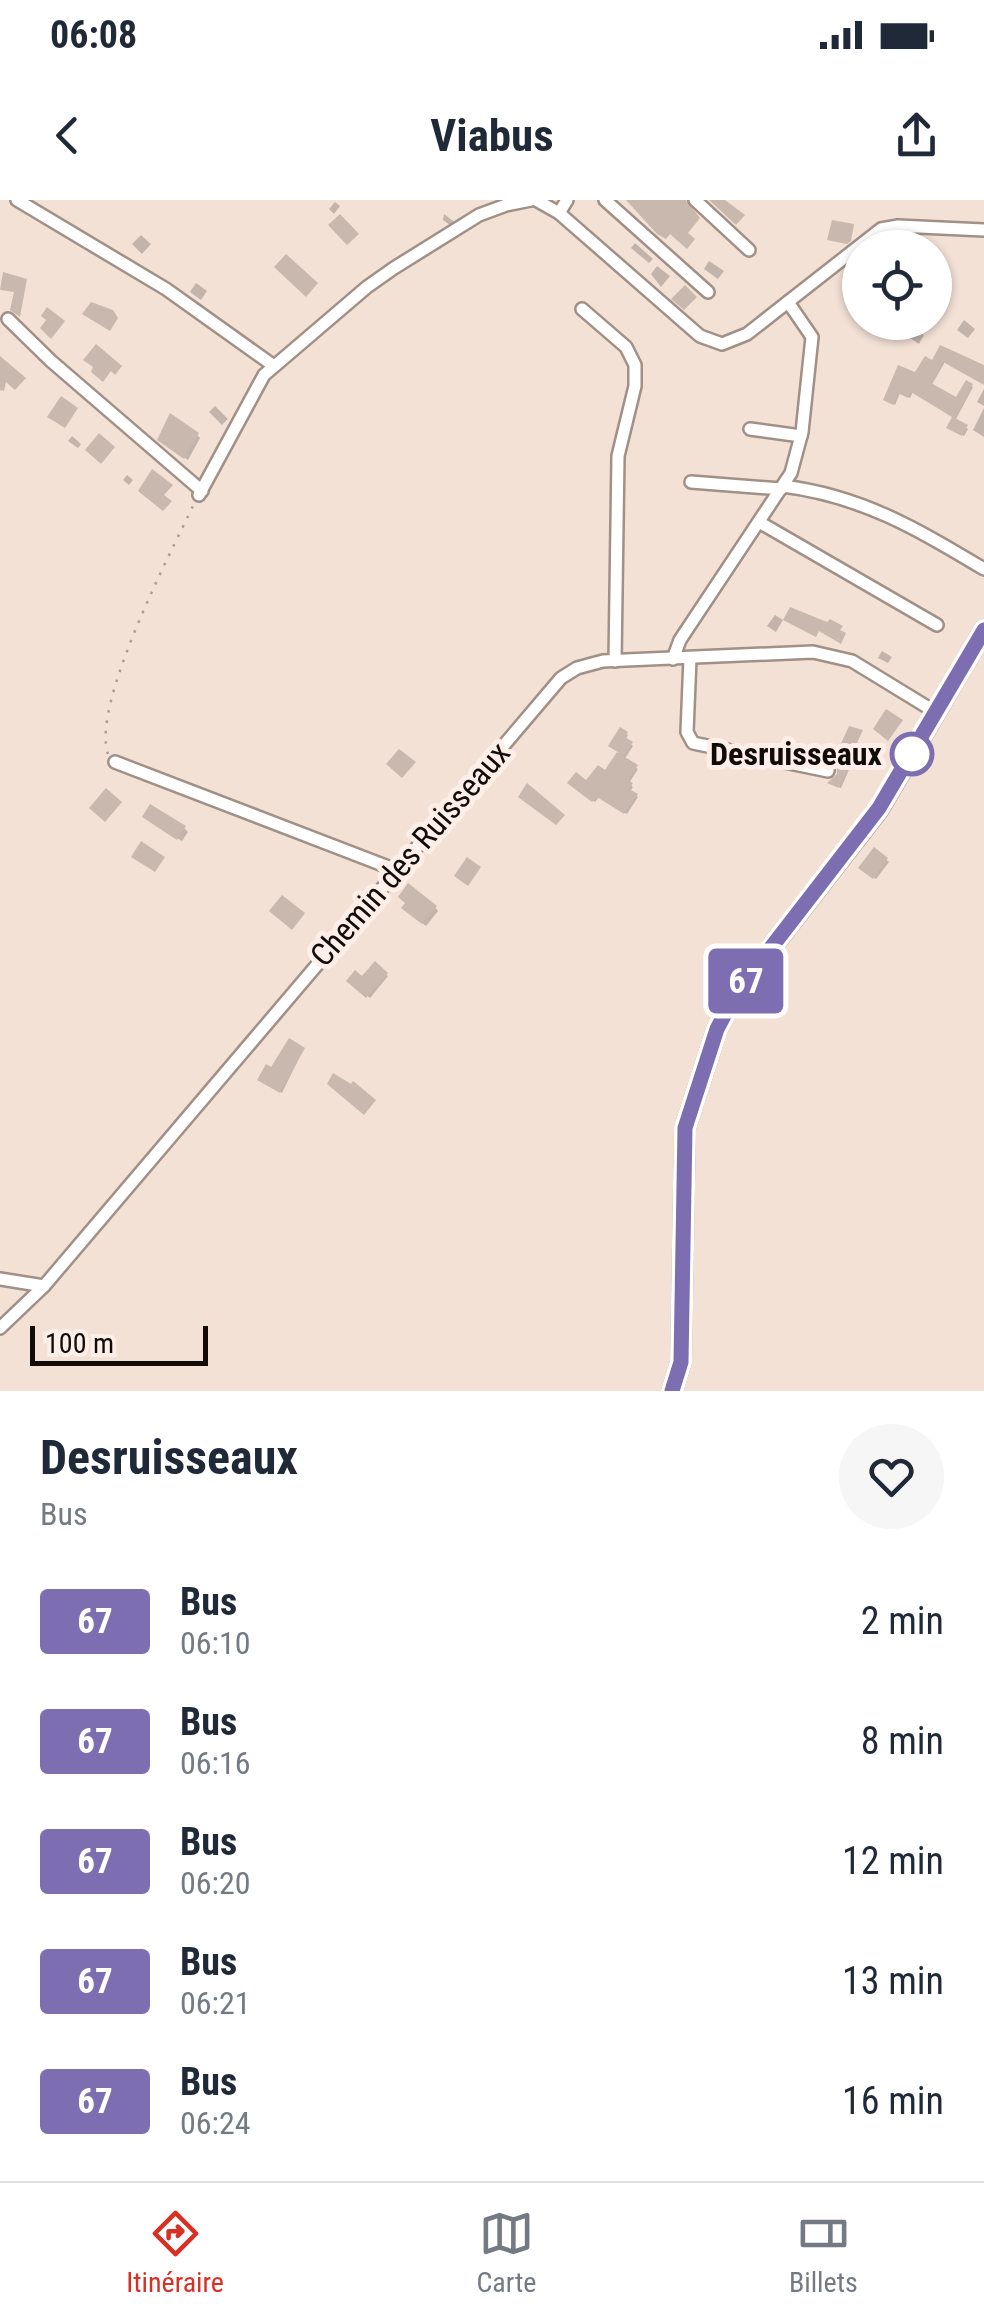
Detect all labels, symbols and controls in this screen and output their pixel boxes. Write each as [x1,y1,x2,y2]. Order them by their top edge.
text: 06:08 [50,13,137,57]
icon: back [40,108,95,163]
icon: share [889,108,944,163]
text: Viabus [430,109,554,162]
map controls [842,230,952,340]
button: locate [842,230,952,340]
marker: Desruisseaux [891,733,933,775]
street label: Chemin des Ruisseaux [302,734,518,974]
place label: Desruisseaux [710,735,883,773]
line badge: 67 [701,948,791,1014]
text: 67 [728,961,764,1002]
scale bar [30,1321,208,1366]
text: 100 m [45,1327,114,1360]
button: heart [839,1424,944,1529]
text: Desruisseaux [40,1429,298,1486]
text: Bus [40,1495,88,1533]
text: Bus [180,1580,237,1624]
text: 2 min [861,1599,944,1643]
text: 67 [77,1601,113,1642]
text: 06:10 [180,1624,251,1662]
text: Bus [180,1700,237,1744]
text: 8 min [861,1719,944,1763]
text: 67 [77,1721,113,1762]
text: 06:16 [180,1744,251,1782]
text: Bus [180,1820,237,1864]
text: 12 min [842,1839,944,1883]
text: 67 [77,1841,113,1882]
text: 06:20 [180,1864,251,1902]
text: Bus [180,1940,237,1984]
text: 13 min [842,1959,944,2003]
text: 67 [77,1961,113,2002]
text: 06:21 [180,1984,251,2022]
text: Bus [180,2060,237,2104]
text: 16 min [842,2079,944,2123]
text: 67 [77,2081,113,2122]
text: 06:24 [180,2104,251,2142]
tab: Itinéraire [126,2206,224,2299]
tab: Carte [476,2206,536,2299]
tab: Billets [789,2206,858,2299]

